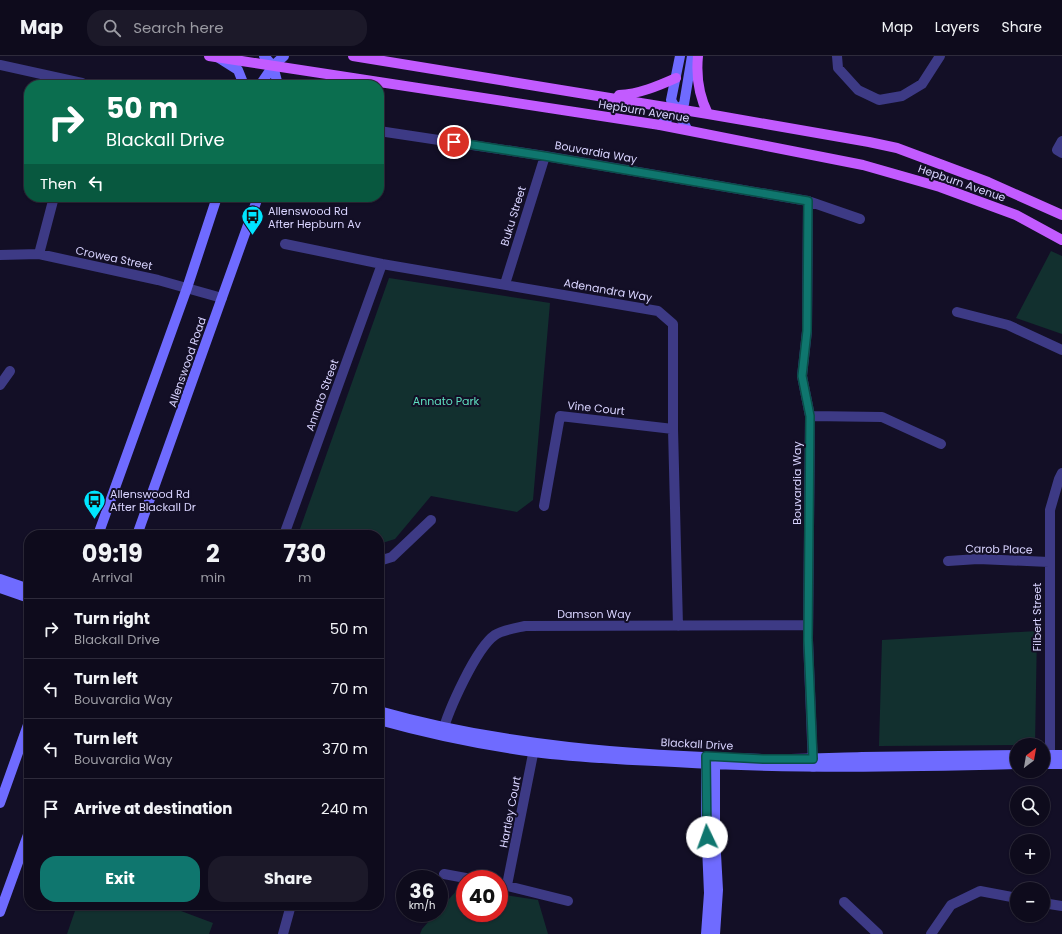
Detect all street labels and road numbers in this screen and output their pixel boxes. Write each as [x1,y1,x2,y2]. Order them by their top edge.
street label: Hepburn Avenue [597,96,691,126]
street label: Bouvardia Way [554,137,639,167]
street label: Hepburn Avenue [916,161,1008,206]
street label: Buku Street [496,184,530,248]
street label: Crowea Street [74,242,154,274]
street label: Adenandra Way [563,274,654,306]
street label: Allenswood Road [164,315,210,409]
street label: Annato Street [302,357,342,433]
street label: Vine Court [567,397,625,419]
street label: Bouvardia Way [789,440,805,525]
street label: Carob Place [965,540,1033,558]
street label: Filbert Street [1029,583,1045,651]
street label: Damson Way [557,606,632,622]
street label: Blackall Drive [660,734,734,754]
street label: Hartley Court [495,775,525,849]

